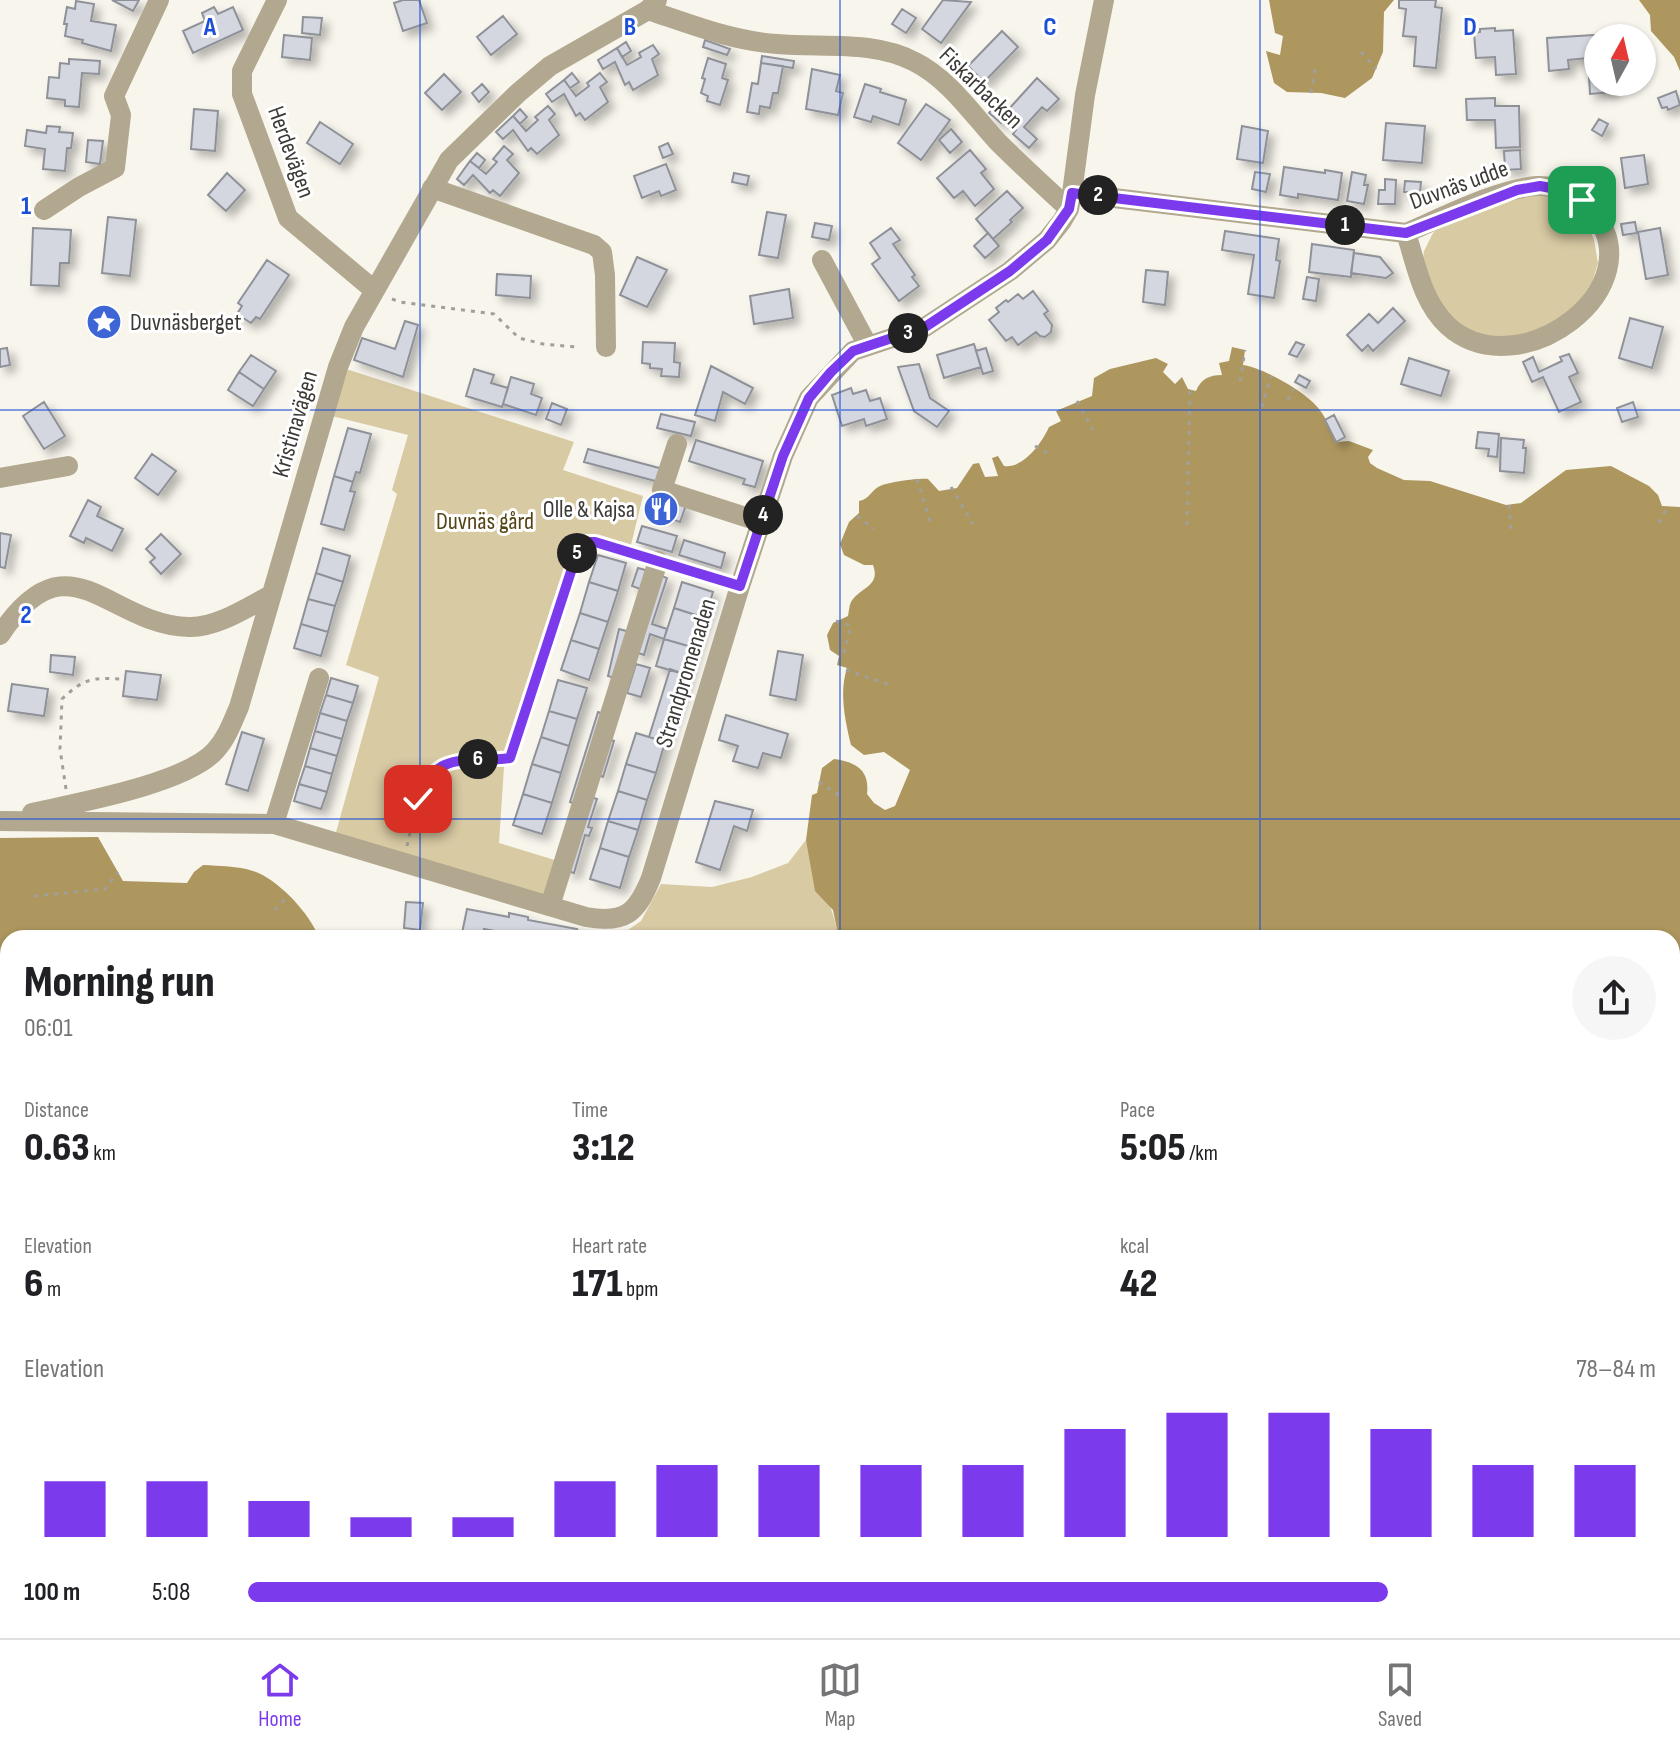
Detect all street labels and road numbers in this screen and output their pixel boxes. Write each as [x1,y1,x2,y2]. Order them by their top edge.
street label: Fiskarbacken [933,41,1029,135]
street label: Herdevägen [261,102,321,202]
street label: Duvnäs udde [1406,154,1512,216]
street label: Kristinavägen [266,367,324,481]
street label: Strandpromenaden [650,595,722,751]

